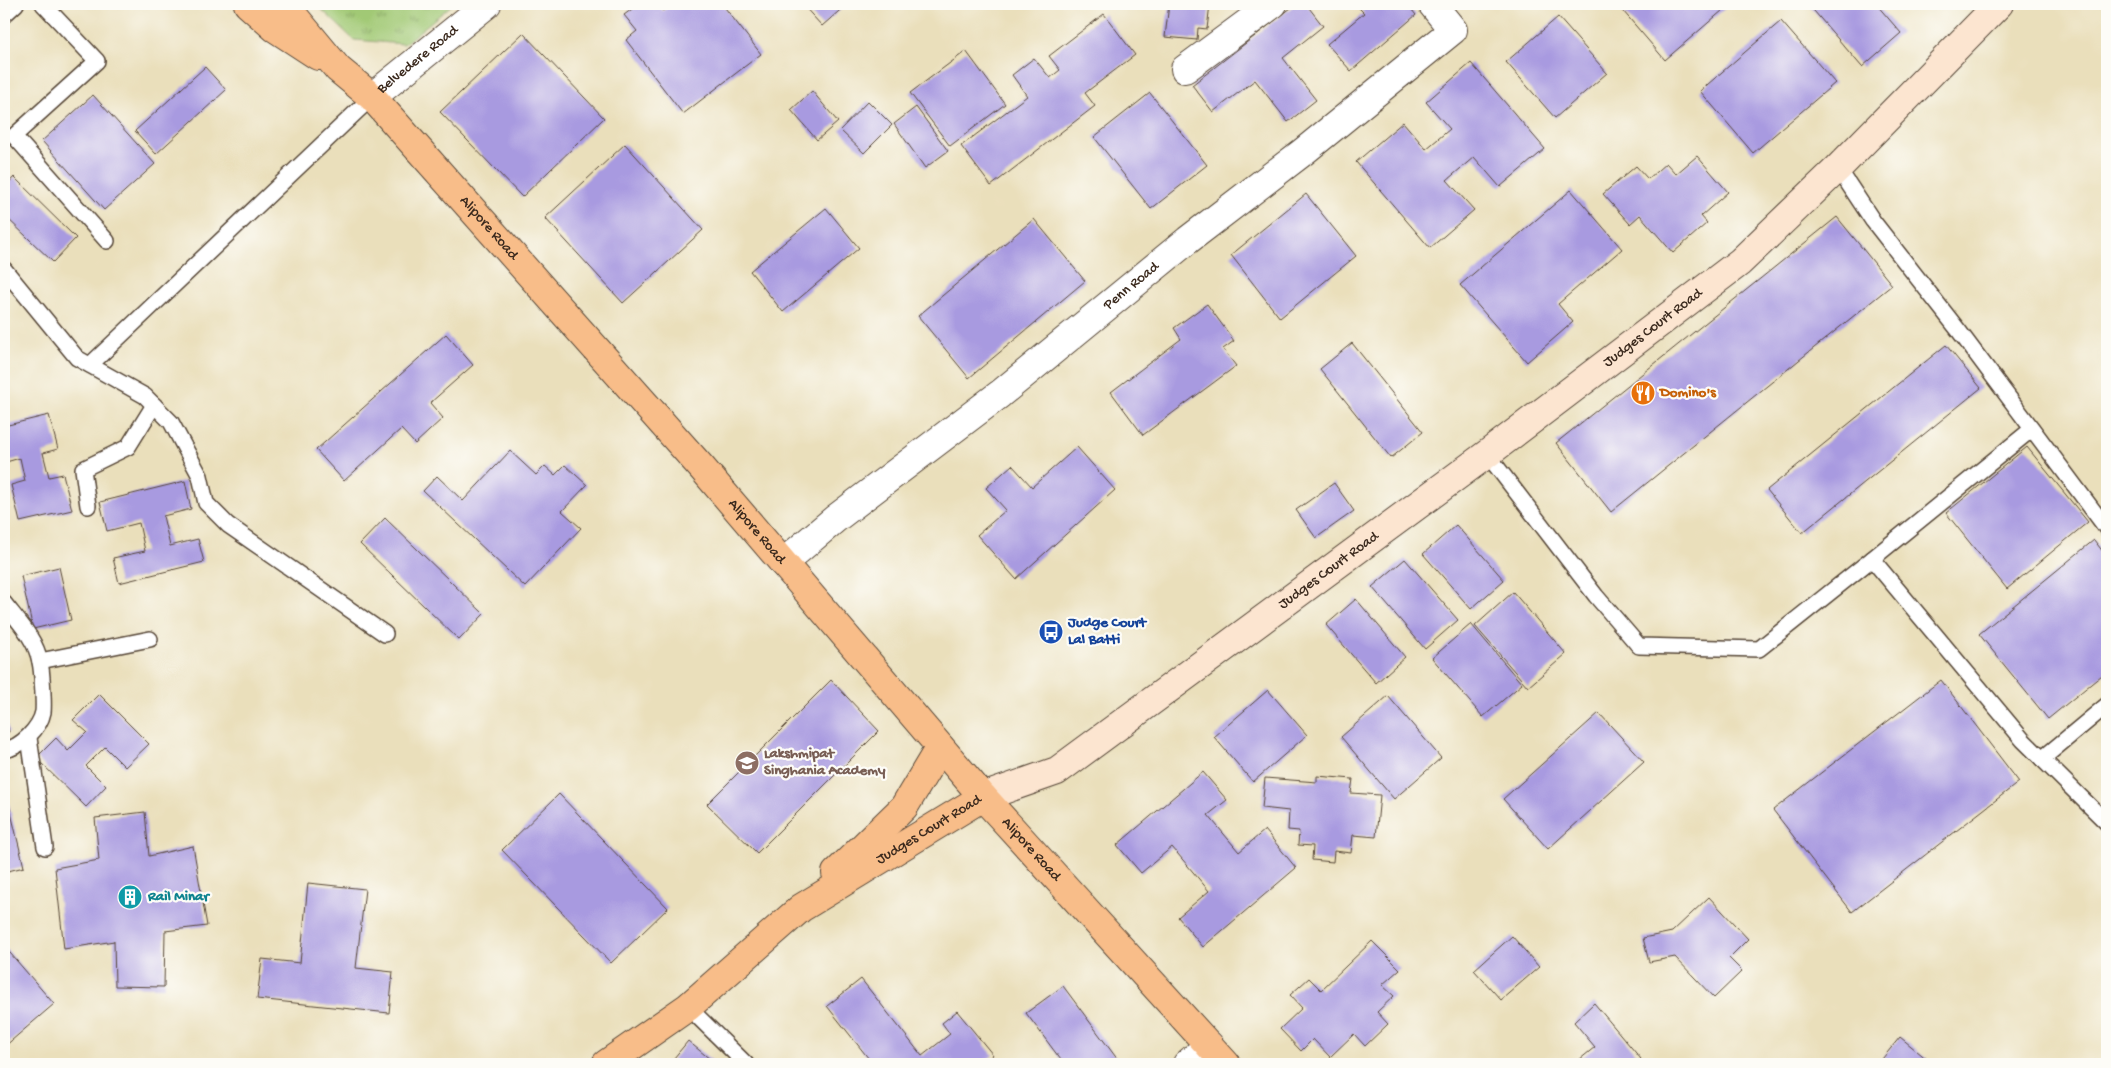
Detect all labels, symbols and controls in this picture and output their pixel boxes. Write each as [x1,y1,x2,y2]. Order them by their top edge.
street label: Belvedere Road [373,21,463,99]
street label: Alipore Road [455,192,523,265]
street label: Penn Road [1099,258,1164,315]
street label: Judges Court Road [1600,284,1707,371]
restaurant icon: Domino's [1630,380,1656,406]
place label: Domino's [1658,384,1717,402]
street label: Alipore Road [724,496,790,569]
street label: Judges Court Road [1275,527,1383,614]
place label: Judge Court Lal Batti [1067,614,1148,649]
bus stop icon: Judge Court Lal Batti [1038,619,1064,645]
place label: Lakshmipat Singhania Academy [764,745,886,780]
school or university icon: Lakshmipat Singhania Academy [734,750,760,776]
street label: Judges Court Road [873,790,986,869]
street label: Alipore Road [997,814,1065,886]
building icon: Rail Minar [117,884,143,910]
place label: Rail Minar [147,888,210,906]

